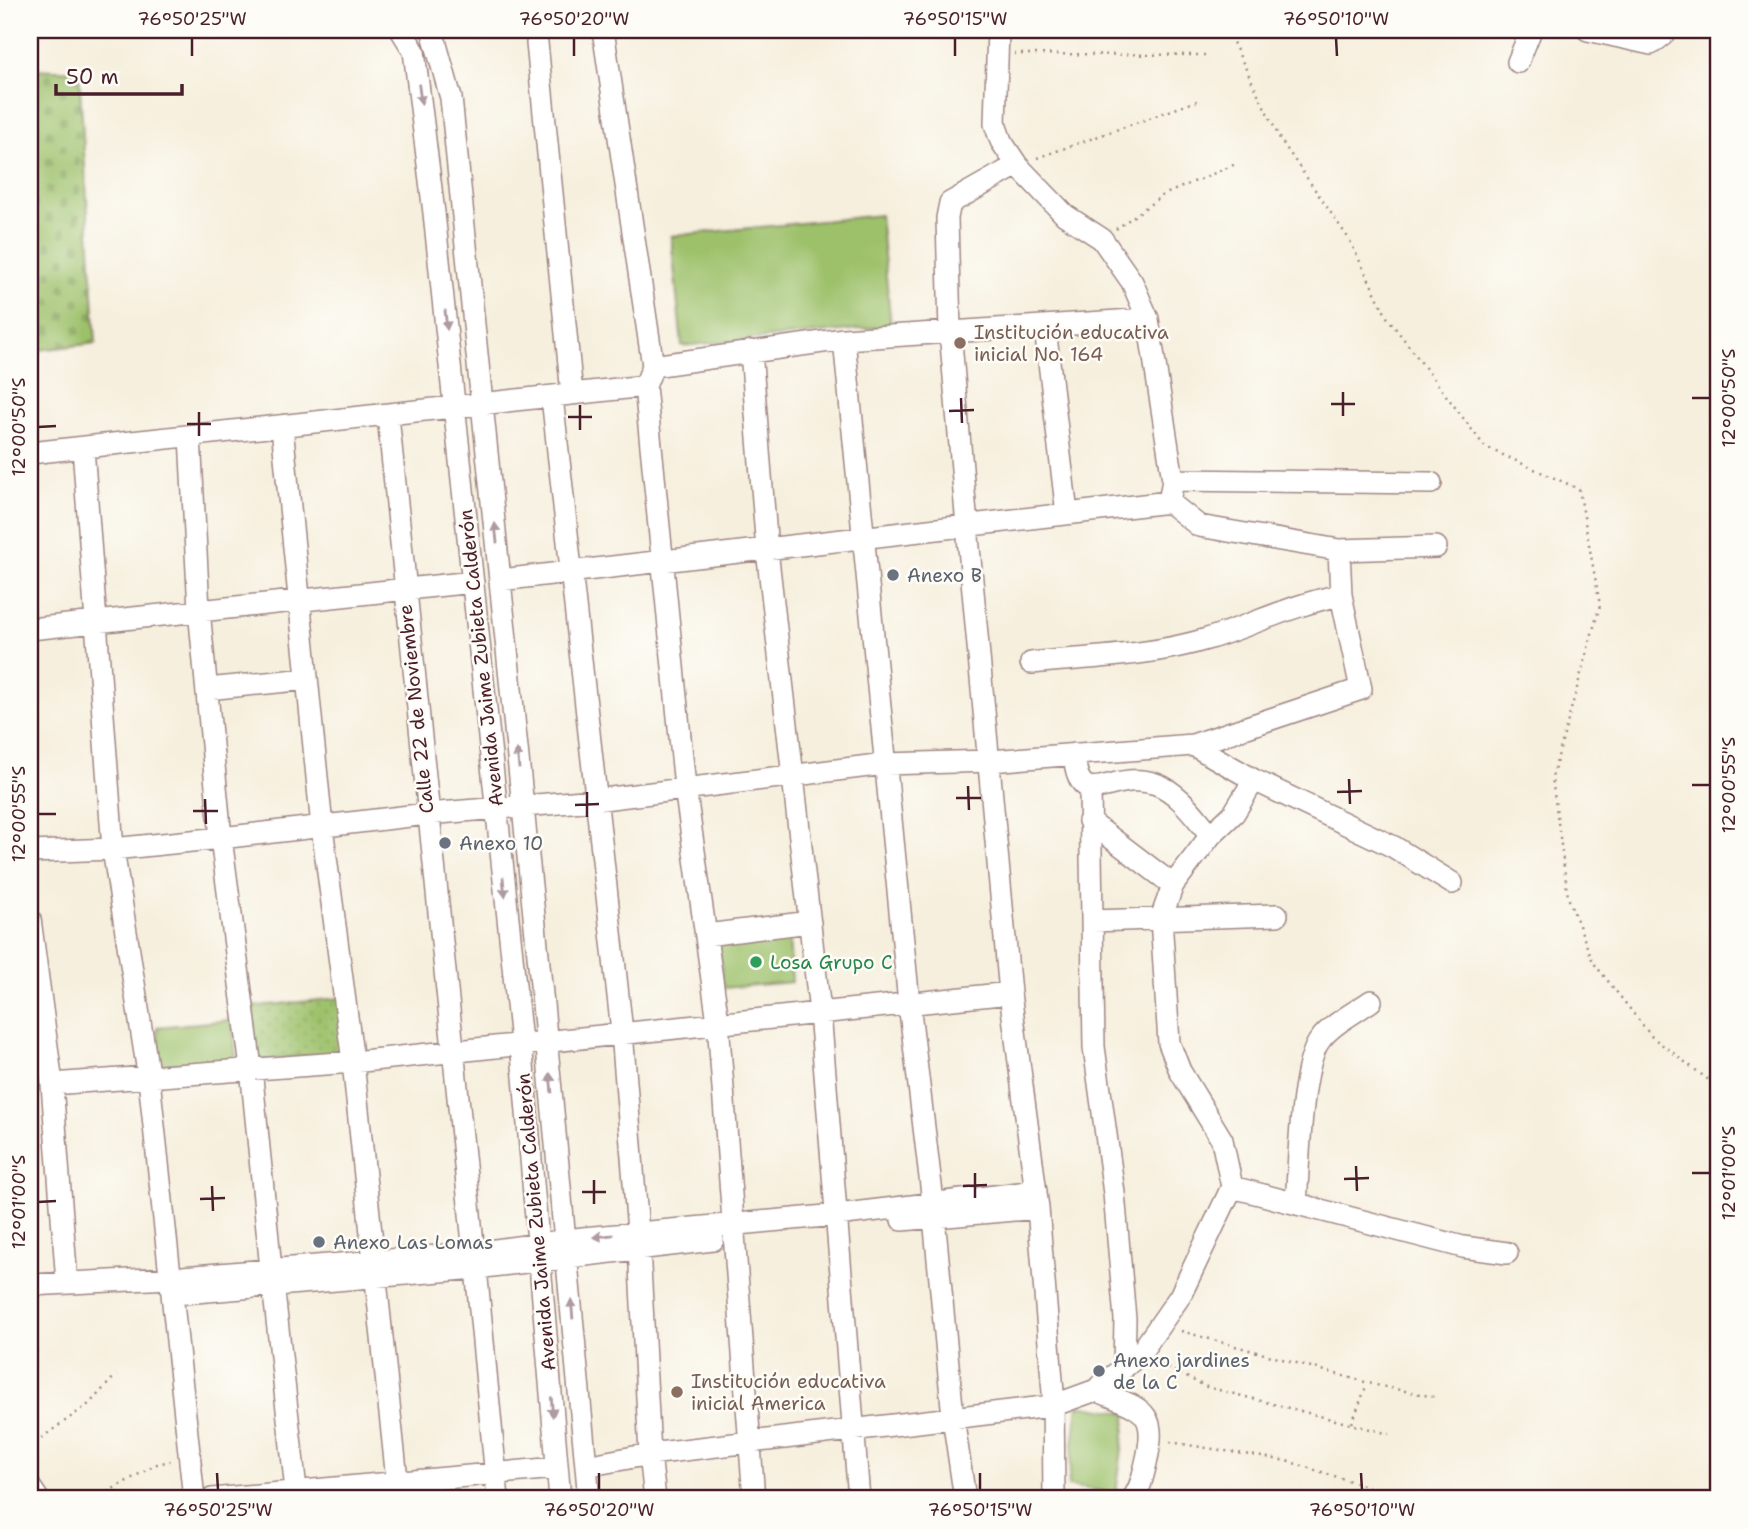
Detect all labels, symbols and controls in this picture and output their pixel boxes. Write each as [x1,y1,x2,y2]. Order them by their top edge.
text: 76°50'25"W [137,7,247,31]
text: 76°50'20"W [518,7,630,31]
text: 76°50'15"W [903,7,1007,31]
text: 76°50'10"W [1283,7,1389,31]
scale bar [56,52,182,96]
text: 50 m [66,63,119,91]
one-way arrow [415,83,426,105]
one-way arrow [440,309,451,331]
place label: Institución educativa inicial No. 164 [974,320,1169,367]
marker: Institución educativa inicial No. 164 [952,335,968,351]
text: 12°00'50"S [1717,349,1741,447]
text: 12°00'50"S [7,378,31,476]
street label: Avenida Jaime Zubieta Calderón [453,508,509,808]
one-way arrow [490,521,501,543]
place label: Anexo B [907,563,982,588]
marker: Anexo B [885,567,901,583]
street label: Calle 22 de Noviembre [393,603,439,815]
text: 12°00'55"S [1717,737,1741,833]
one-way arrow [512,748,523,770]
text: 12°00'55"S [7,766,31,862]
place label: Anexo 10 [459,831,543,856]
marker: Anexo 10 [437,835,453,851]
one-way arrow [499,877,510,899]
place label: Losa Grupo C [770,950,893,975]
marker: Losa Grupo C [748,954,764,970]
street label: Avenida Jaime Zubieta Calderón [511,1072,561,1372]
one-way arrow [545,1072,556,1094]
text: 12°01'00"S [1717,1126,1741,1220]
text: 12°01'00"S [7,1155,31,1249]
place label: Anexo Las Lomas [333,1230,494,1255]
one-way arrow [592,1231,614,1242]
marker: Anexo Las Lomas [311,1234,327,1250]
one-way arrow [566,1298,577,1320]
place label: Anexo jardines de la C [1113,1348,1250,1395]
marker: Anexo jardines de la C [1091,1363,1107,1379]
place label: Institución educativa inicial America [691,1369,886,1416]
marker: Institución educativa inicial America [669,1384,685,1400]
one-way arrow [547,1396,558,1418]
text: 76°50'25"W [163,1498,273,1522]
text: 76°50'20"W [543,1498,655,1522]
text: 76°50'15"W [928,1498,1032,1522]
text: 76°50'10"W [1309,1498,1415,1522]

